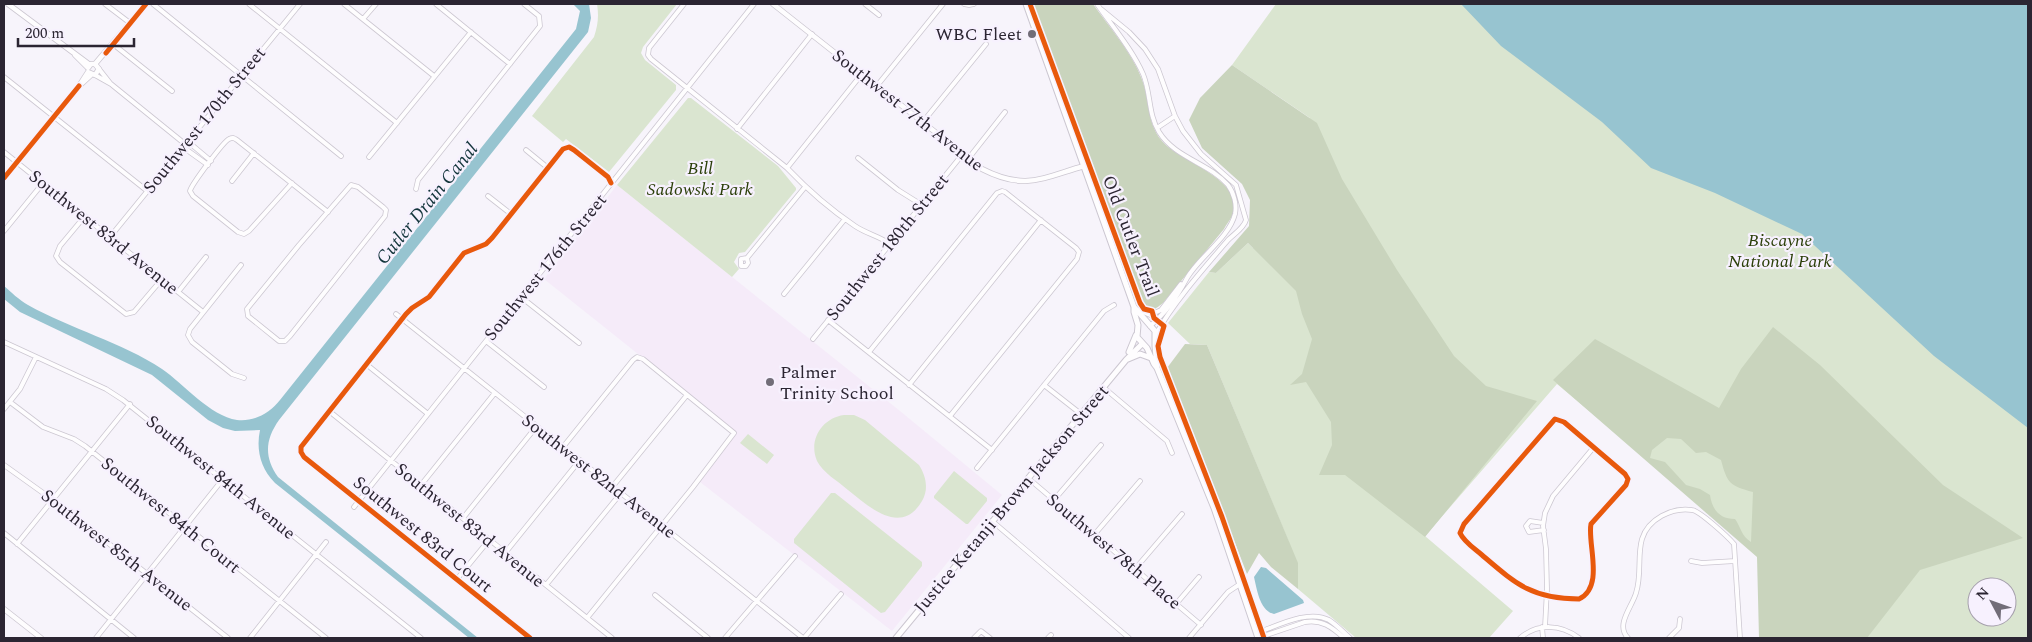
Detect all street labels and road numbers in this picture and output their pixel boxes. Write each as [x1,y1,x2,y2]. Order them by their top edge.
street label: Southwest 170th Street [136,41,272,200]
street label: Southwest 77th Avenue [826,43,989,178]
street label: Southwest 83rd Avenue [23,163,185,301]
street label: Southwest 180th Street [819,168,955,327]
street label: Old Cutler Trail [1095,171,1166,301]
street label: Southwest 176th Street [477,188,613,347]
street label: Justice Ketanji Brown Jackson Street [907,379,1115,620]
street label: Southwest 82nd Avenue [516,407,682,545]
street label: Southwest 84th Avenue [140,408,301,546]
street label: Southwest 84th Court [95,450,246,580]
street label: Southwest 83rd Avenue [389,456,551,594]
street label: Southwest 83rd Court [347,469,499,599]
street label: Southwest 85th Avenue [35,483,198,618]
street label: Southwest 78th Place [1040,487,1187,616]

